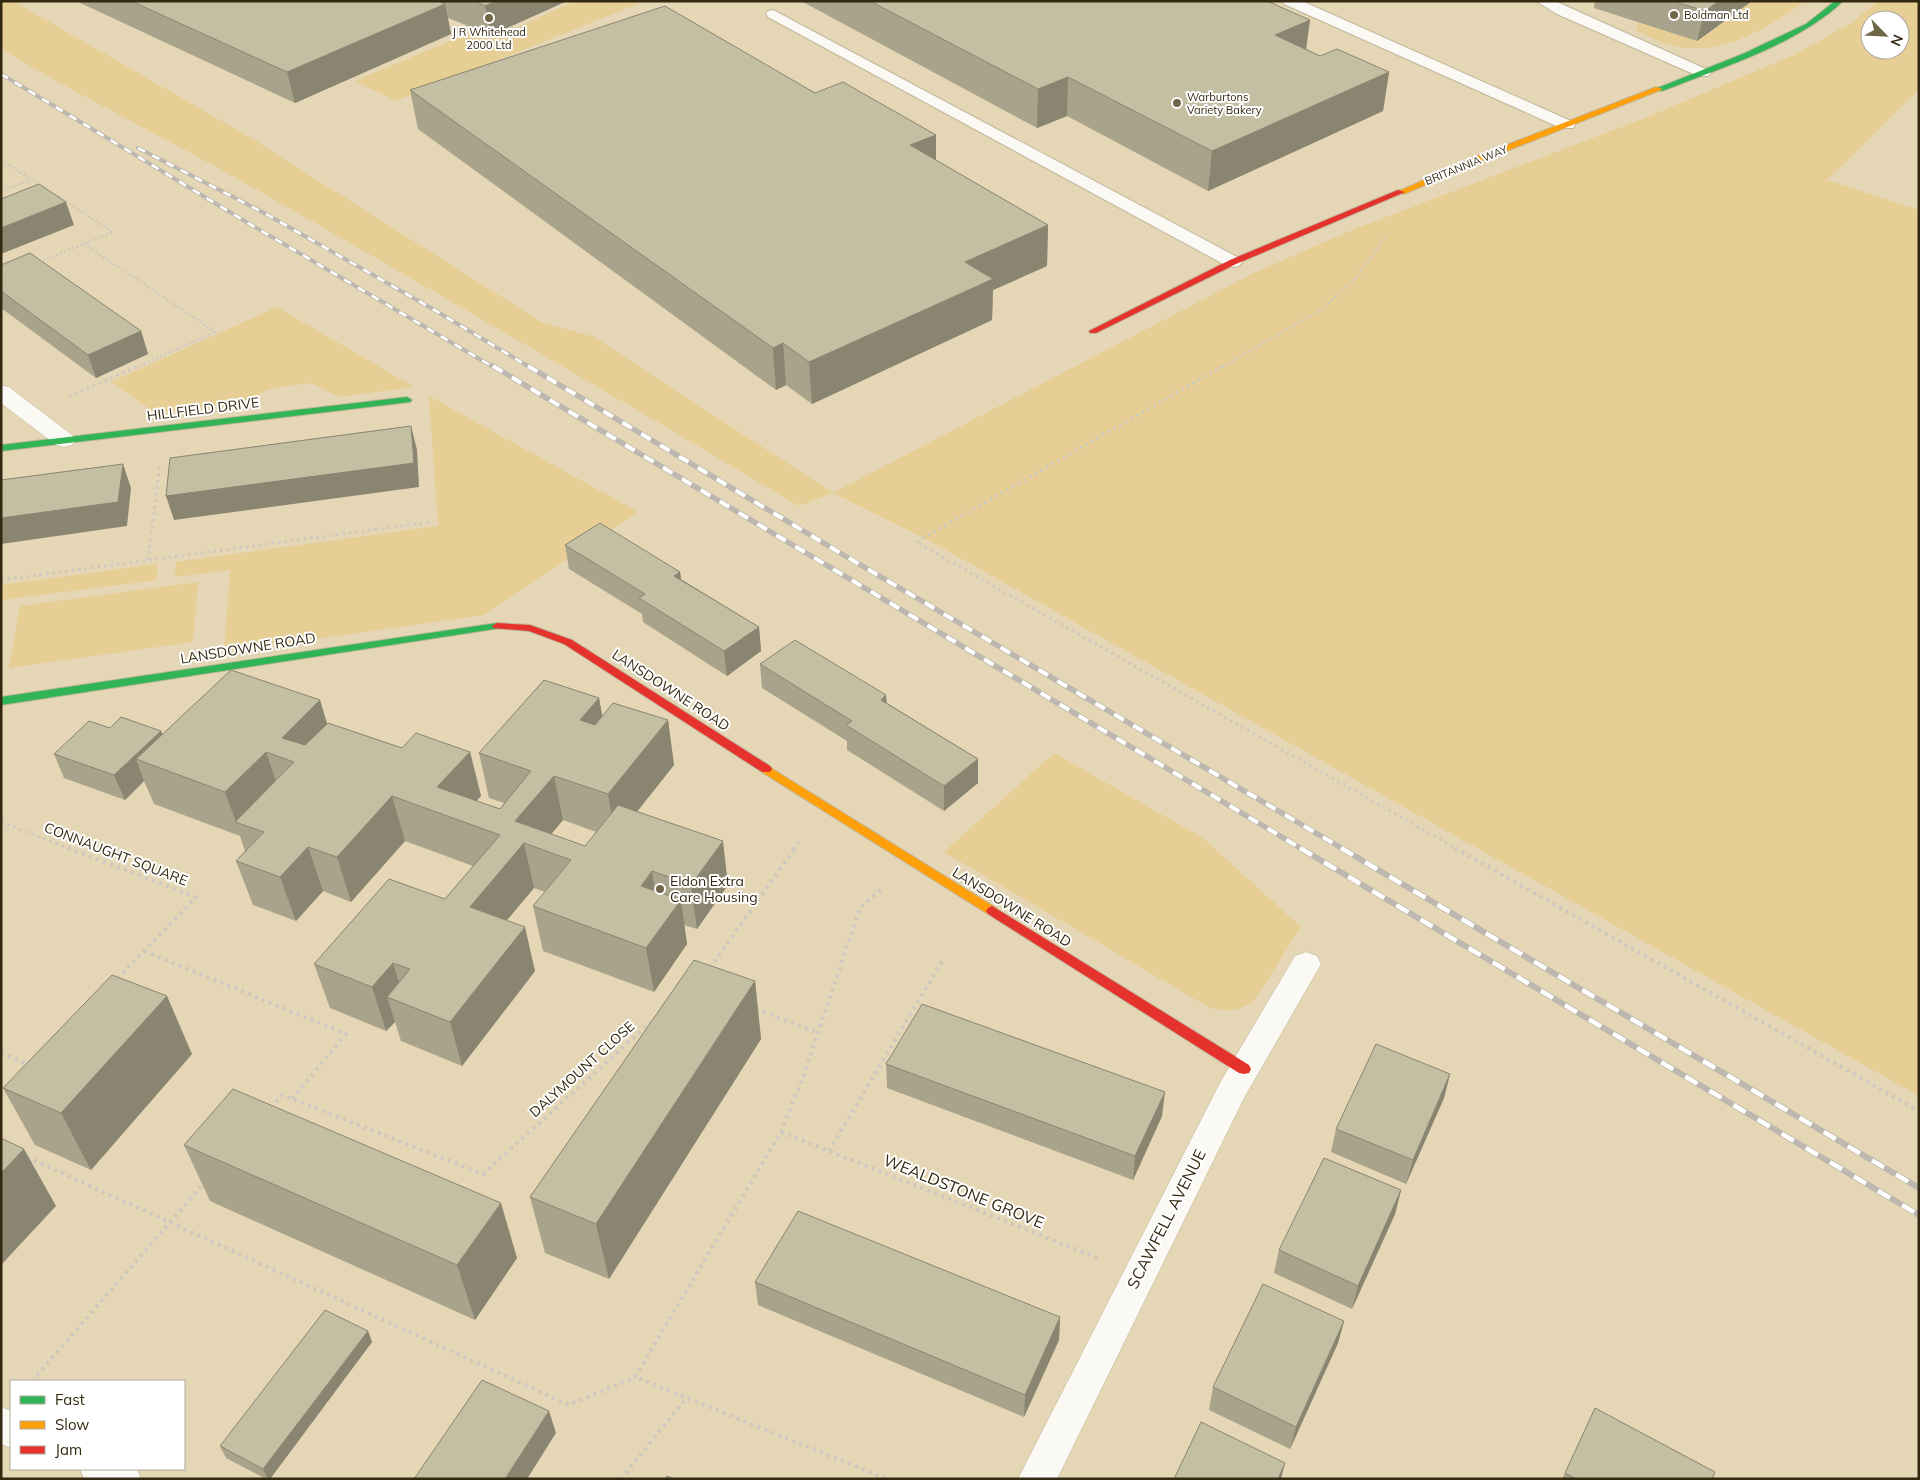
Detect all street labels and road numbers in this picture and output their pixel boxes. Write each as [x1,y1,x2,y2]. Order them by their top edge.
street label: BRITANNIA WAY [1423,142,1510,188]
street label: HILLFIELD DRIVE [146,393,260,425]
street label: LANSDOWNE ROAD [179,628,317,668]
street label: LANSDOWNE ROAD [609,645,733,735]
street label: CONNAUGHT SQUARE [42,818,190,890]
street label: LANSDOWNE ROAD [949,863,1075,951]
street label: DALYMOUNT CLOSE [526,1017,638,1121]
street label: SCAWFELL AVENUE [1122,1146,1210,1292]
street label: WEALDSTONE GROVE [881,1150,1047,1232]

